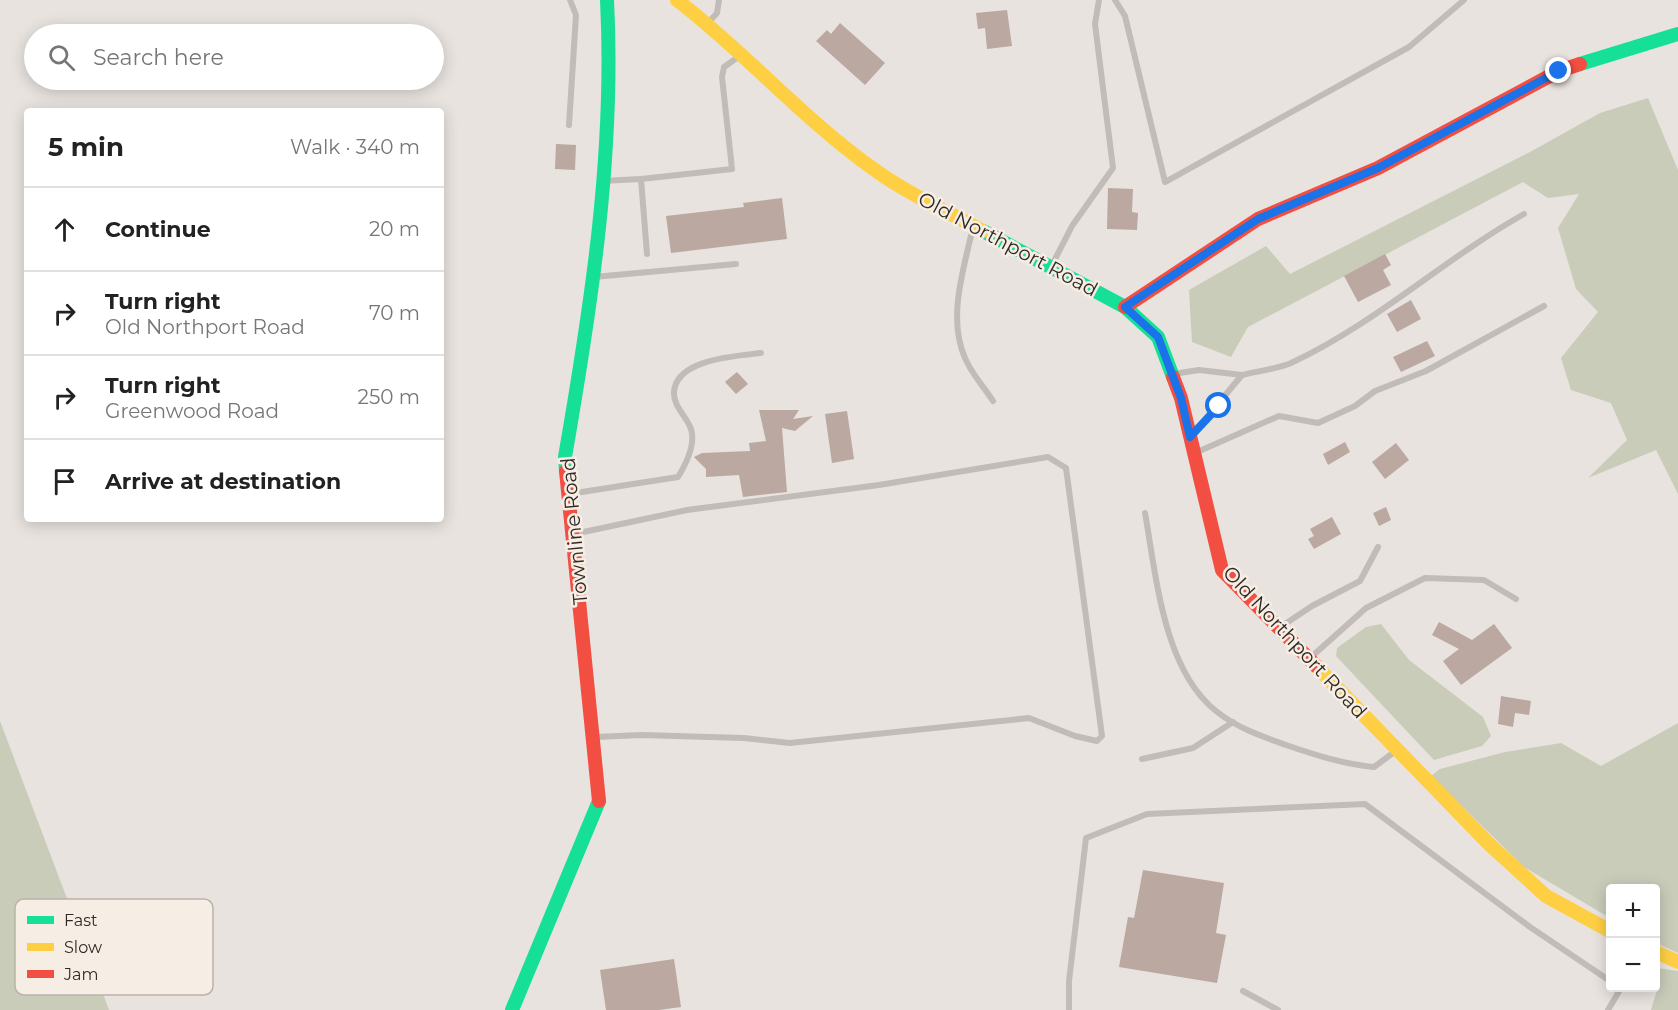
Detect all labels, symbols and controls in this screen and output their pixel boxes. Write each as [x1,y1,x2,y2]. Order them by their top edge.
search box [24,24,444,90]
icon: search [45,41,78,74]
text: Search here [93,44,224,71]
route end [1545,57,1571,83]
text: 5 min [48,131,124,163]
text: Walk · 340 m [290,135,420,159]
street label: Old Northport Road [914,187,1102,301]
icon: ahead [48,213,81,246]
text: Continue [105,216,211,243]
text: 20 m [369,217,420,241]
text: Turn right [105,288,220,315]
icon: right [48,297,81,330]
text: 70 m [369,301,420,325]
text: Old Northport Road [105,315,305,339]
text: Turn right [105,372,220,399]
icon: right [48,381,81,414]
text: 250 m [358,385,420,409]
route start [1205,392,1231,418]
text: Greenwood Road [105,399,279,423]
street label: Townline Road [556,456,592,606]
icon: arrive [48,465,81,498]
text: Arrive at destination [105,468,341,495]
street label: Old Northport Road [1218,561,1372,723]
map controls [1606,884,1660,992]
button: + [1606,884,1660,938]
legend [15,899,213,995]
text: Fast [64,911,98,930]
text: Slow [64,938,102,957]
button: − [1606,938,1660,992]
text: Jam [63,965,98,984]

